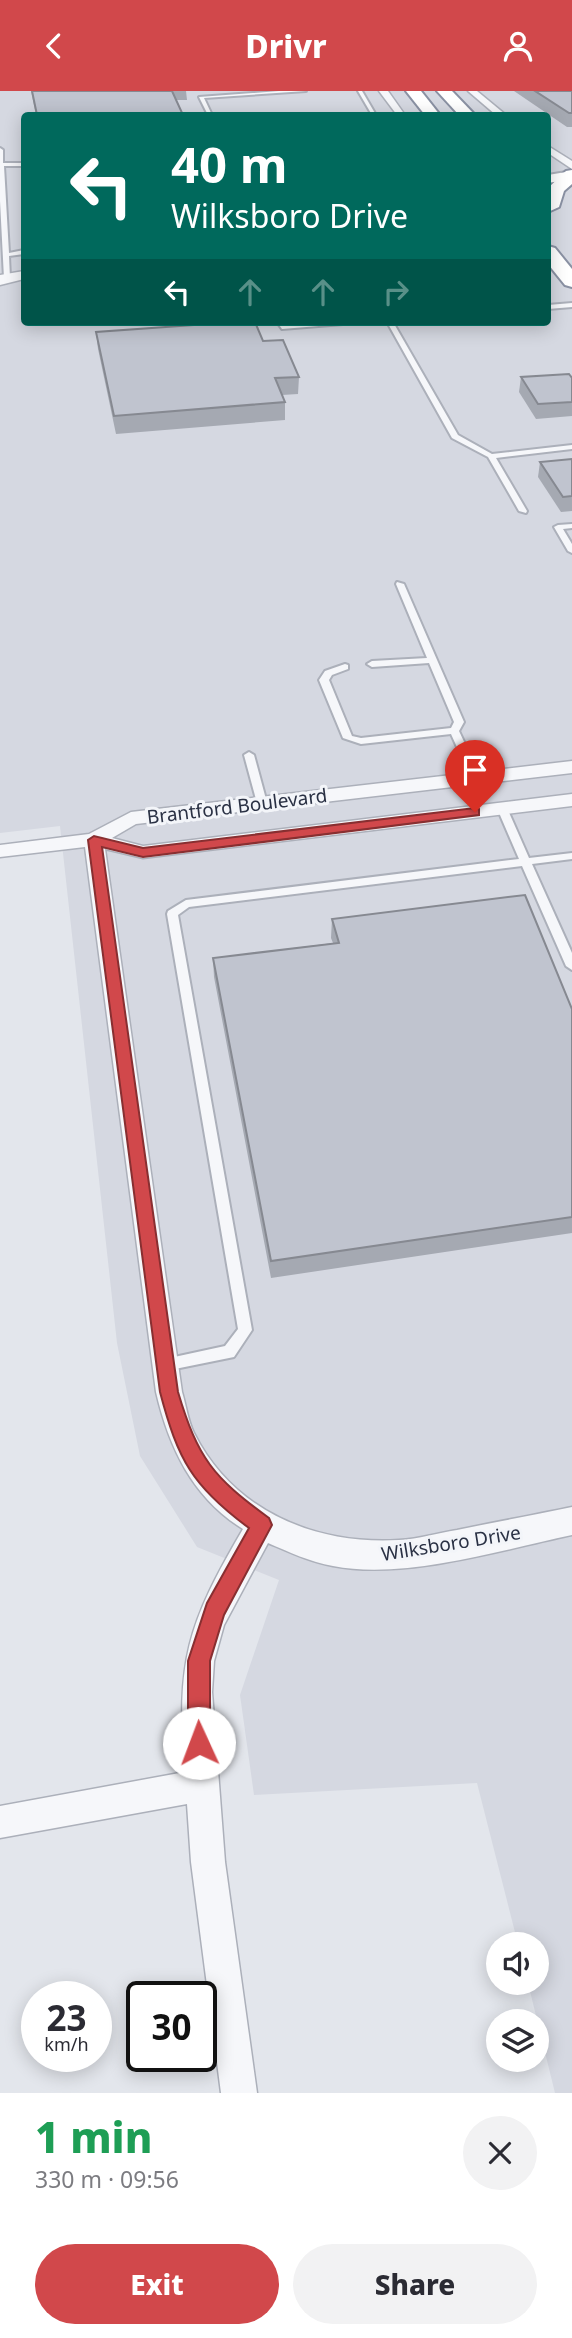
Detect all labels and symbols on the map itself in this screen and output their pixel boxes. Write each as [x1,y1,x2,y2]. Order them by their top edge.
pin [445,740,505,812]
street label: Brantford Boulevard [145,782,329,830]
street label: Wilksboro Drive [379,1519,523,1567]
position arrow [162,1706,236,1780]
speed limit sign: 30 [126,1981,217,2072]

